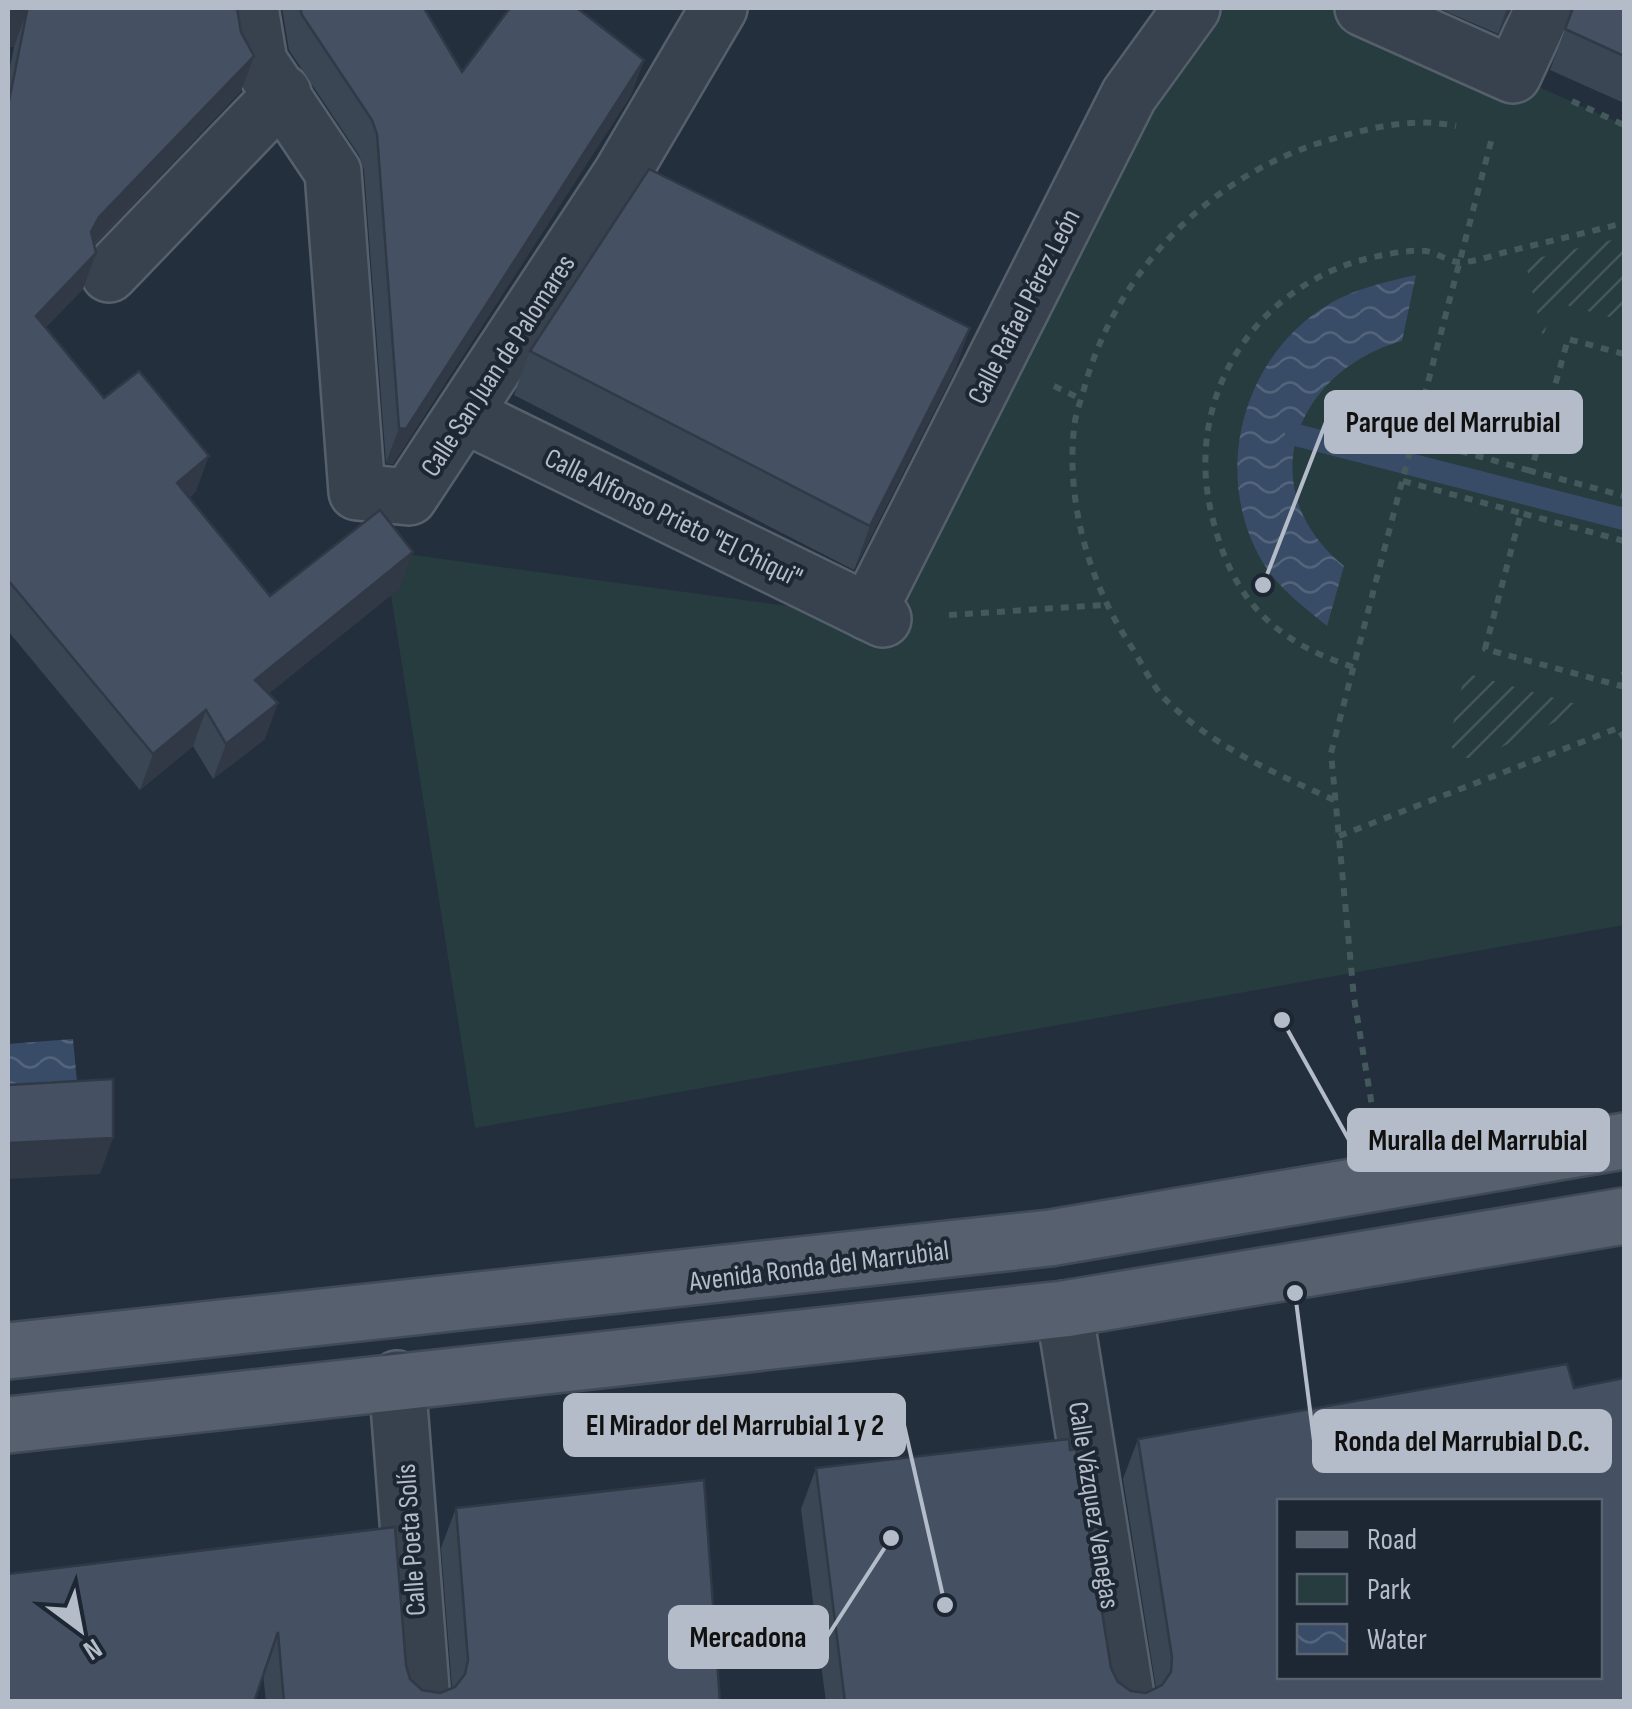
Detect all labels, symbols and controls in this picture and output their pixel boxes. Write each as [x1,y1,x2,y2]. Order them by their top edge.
street label: Calle Rafael Pérez León [961,204,1088,410]
street label: Calle San Juan de Palomares [414,249,582,483]
callout: Parque del Marrubial [1326,392,1581,452]
text: Parque del Marrubial [1345,405,1561,441]
street label: Calle Alfonso Prieto "El Chiqui" [539,442,807,595]
callout: Muralla del Marrubial [1349,1110,1608,1170]
text: Muralla del Marrubial [1368,1123,1588,1159]
street label: Avenida Ronda del Marrubial [686,1234,951,1299]
callout: El Mirador del Marrubial 1 y 2 [565,1395,904,1455]
street label: Calle Vázquez Venegas [1061,1399,1126,1611]
text: El Mirador del Marrubial 1 y 2 [586,1408,884,1444]
callout: Ronda del Marrubial D.C. [1314,1411,1610,1471]
text: Ronda del Marrubial D.C. [1334,1424,1590,1460]
street label: Calle Poeta Solís [390,1463,433,1617]
legend [1277,1499,1602,1679]
text: Road [1367,1522,1417,1558]
text: Park [1367,1572,1411,1608]
north arrow [30,1579,130,1679]
callout: Mercadona [670,1607,827,1667]
text: Mercadona [689,1620,807,1656]
text: Water [1367,1622,1427,1658]
text: N [77,1631,108,1667]

